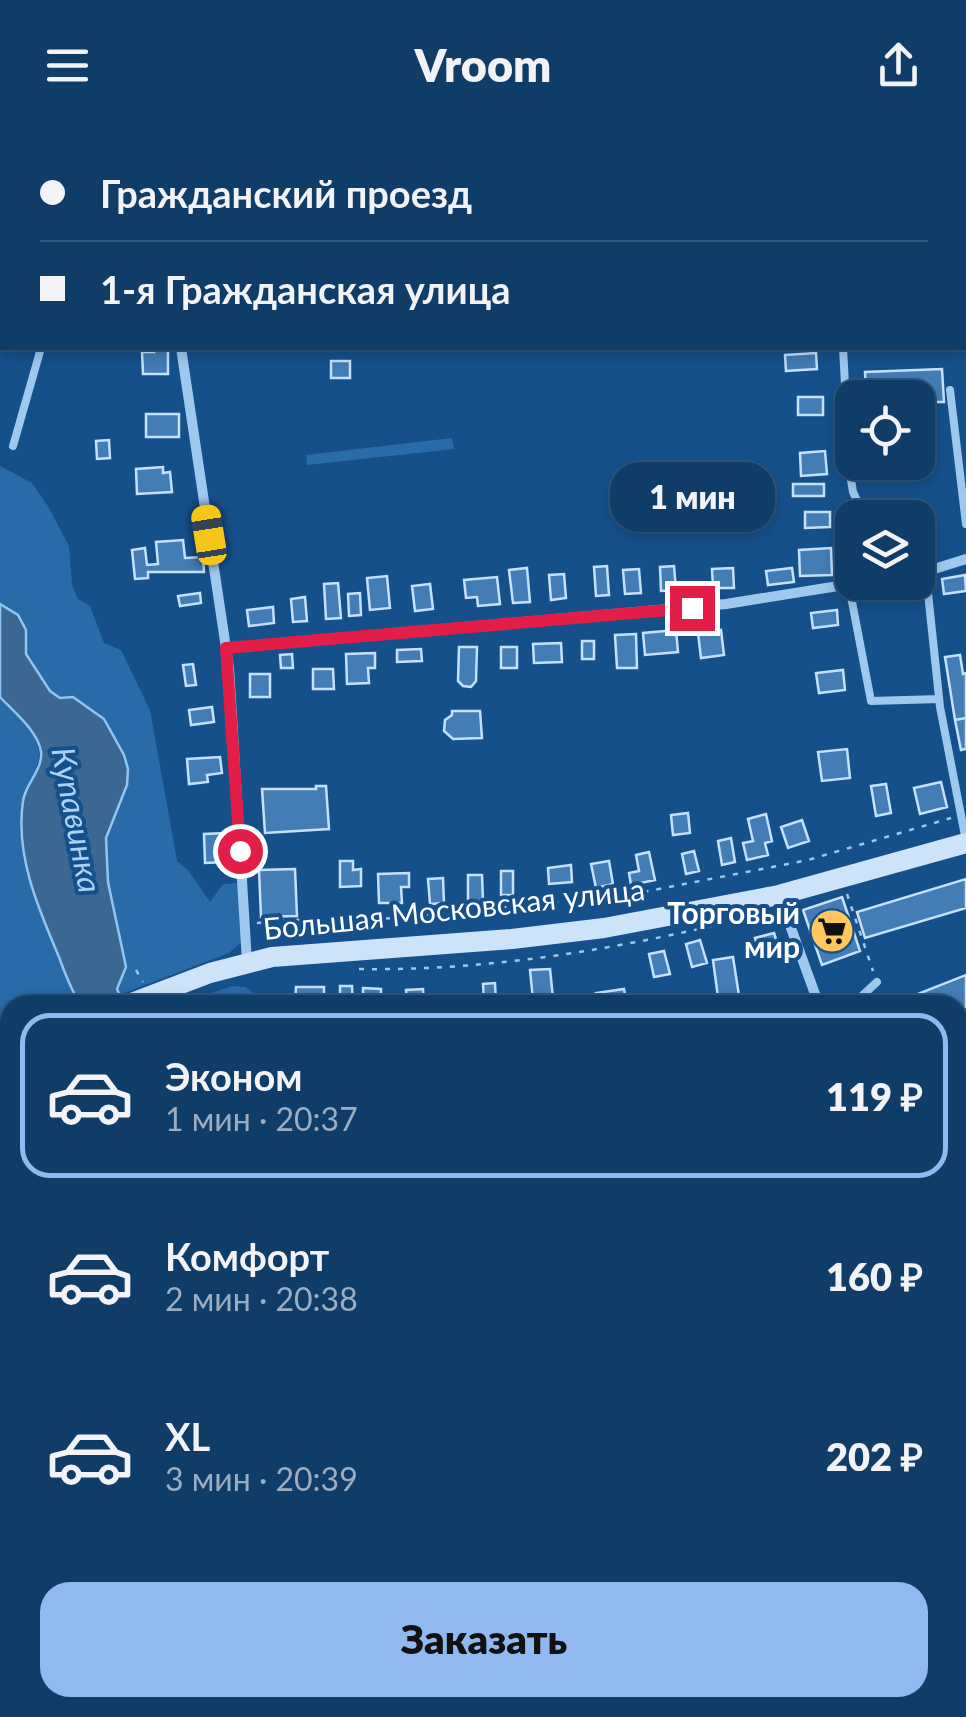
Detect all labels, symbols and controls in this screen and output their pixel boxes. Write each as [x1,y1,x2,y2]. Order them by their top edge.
icon: menu [40,38,95,93]
text: Vroom [415,38,551,92]
icon: share [871,38,926,93]
text: Гражданский проезд [100,170,472,216]
text: 1-я Гражданская улица [100,266,510,312]
map controls [835,380,935,600]
button: locate [835,380,935,480]
callout: 1 мин [610,463,774,533]
text: 1 мин [649,477,736,516]
button: layers [835,500,935,600]
car [189,503,229,567]
route end [670,586,715,631]
water label: Купавинка [44,744,111,896]
route start [218,829,263,874]
street label: Большая Московская улица [261,870,647,946]
place label: Торговый мир [667,894,800,964]
supermarket icon: Торговый мир [809,908,855,954]
icon: car [45,1051,135,1141]
text: Эконом [165,1053,303,1099]
text: 119 ₽ [826,1073,923,1119]
text: 1 мин · 20:37 [165,1099,358,1138]
icon: car [45,1231,135,1321]
text: Комфорт [165,1233,329,1279]
text: 160 ₽ [826,1253,923,1299]
text: 2 мин · 20:38 [165,1279,358,1318]
icon: car [45,1411,135,1501]
text: XL [165,1413,210,1459]
text: 202 ₽ [826,1433,923,1479]
text: 3 мин · 20:39 [165,1459,358,1498]
button: Заказать [40,1582,928,1697]

